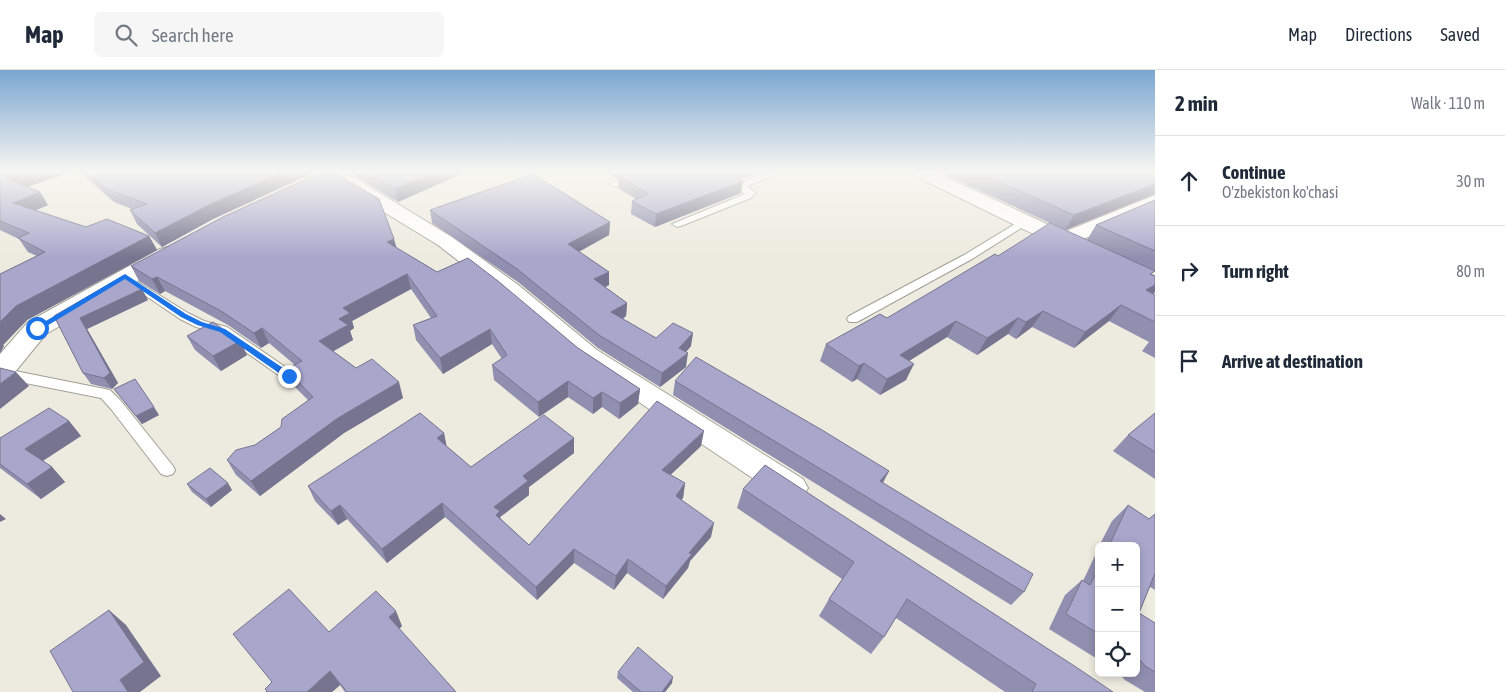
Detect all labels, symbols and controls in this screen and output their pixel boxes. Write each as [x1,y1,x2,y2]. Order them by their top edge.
search box [94,12,444,57]
text: Map [25,21,64,48]
icon: search [112,21,140,49]
text: Search here [152,24,234,46]
text: Map [1288,24,1317,45]
text: Directions [1345,24,1412,45]
text: Saved [1440,24,1480,45]
text: 2 min [1175,91,1218,115]
text: Walk · 110 m [1411,94,1485,112]
text: Continue [1222,161,1286,183]
icon: ahead [1175,167,1203,195]
text: 30 m [1456,172,1485,190]
text: O'zbekiston ko'chasi [1222,183,1338,201]
icon: right [1175,257,1203,285]
text: Turn right [1222,260,1289,282]
text: 80 m [1456,262,1485,280]
route start [26,317,49,340]
icon: arrive [1175,347,1203,375]
text: Arrive at destination [1222,350,1363,372]
route end [278,365,301,388]
map controls [1095,542,1140,677]
button: + [1095,542,1140,587]
button: − [1095,587,1140,632]
button: locate [1095,632,1140,677]

